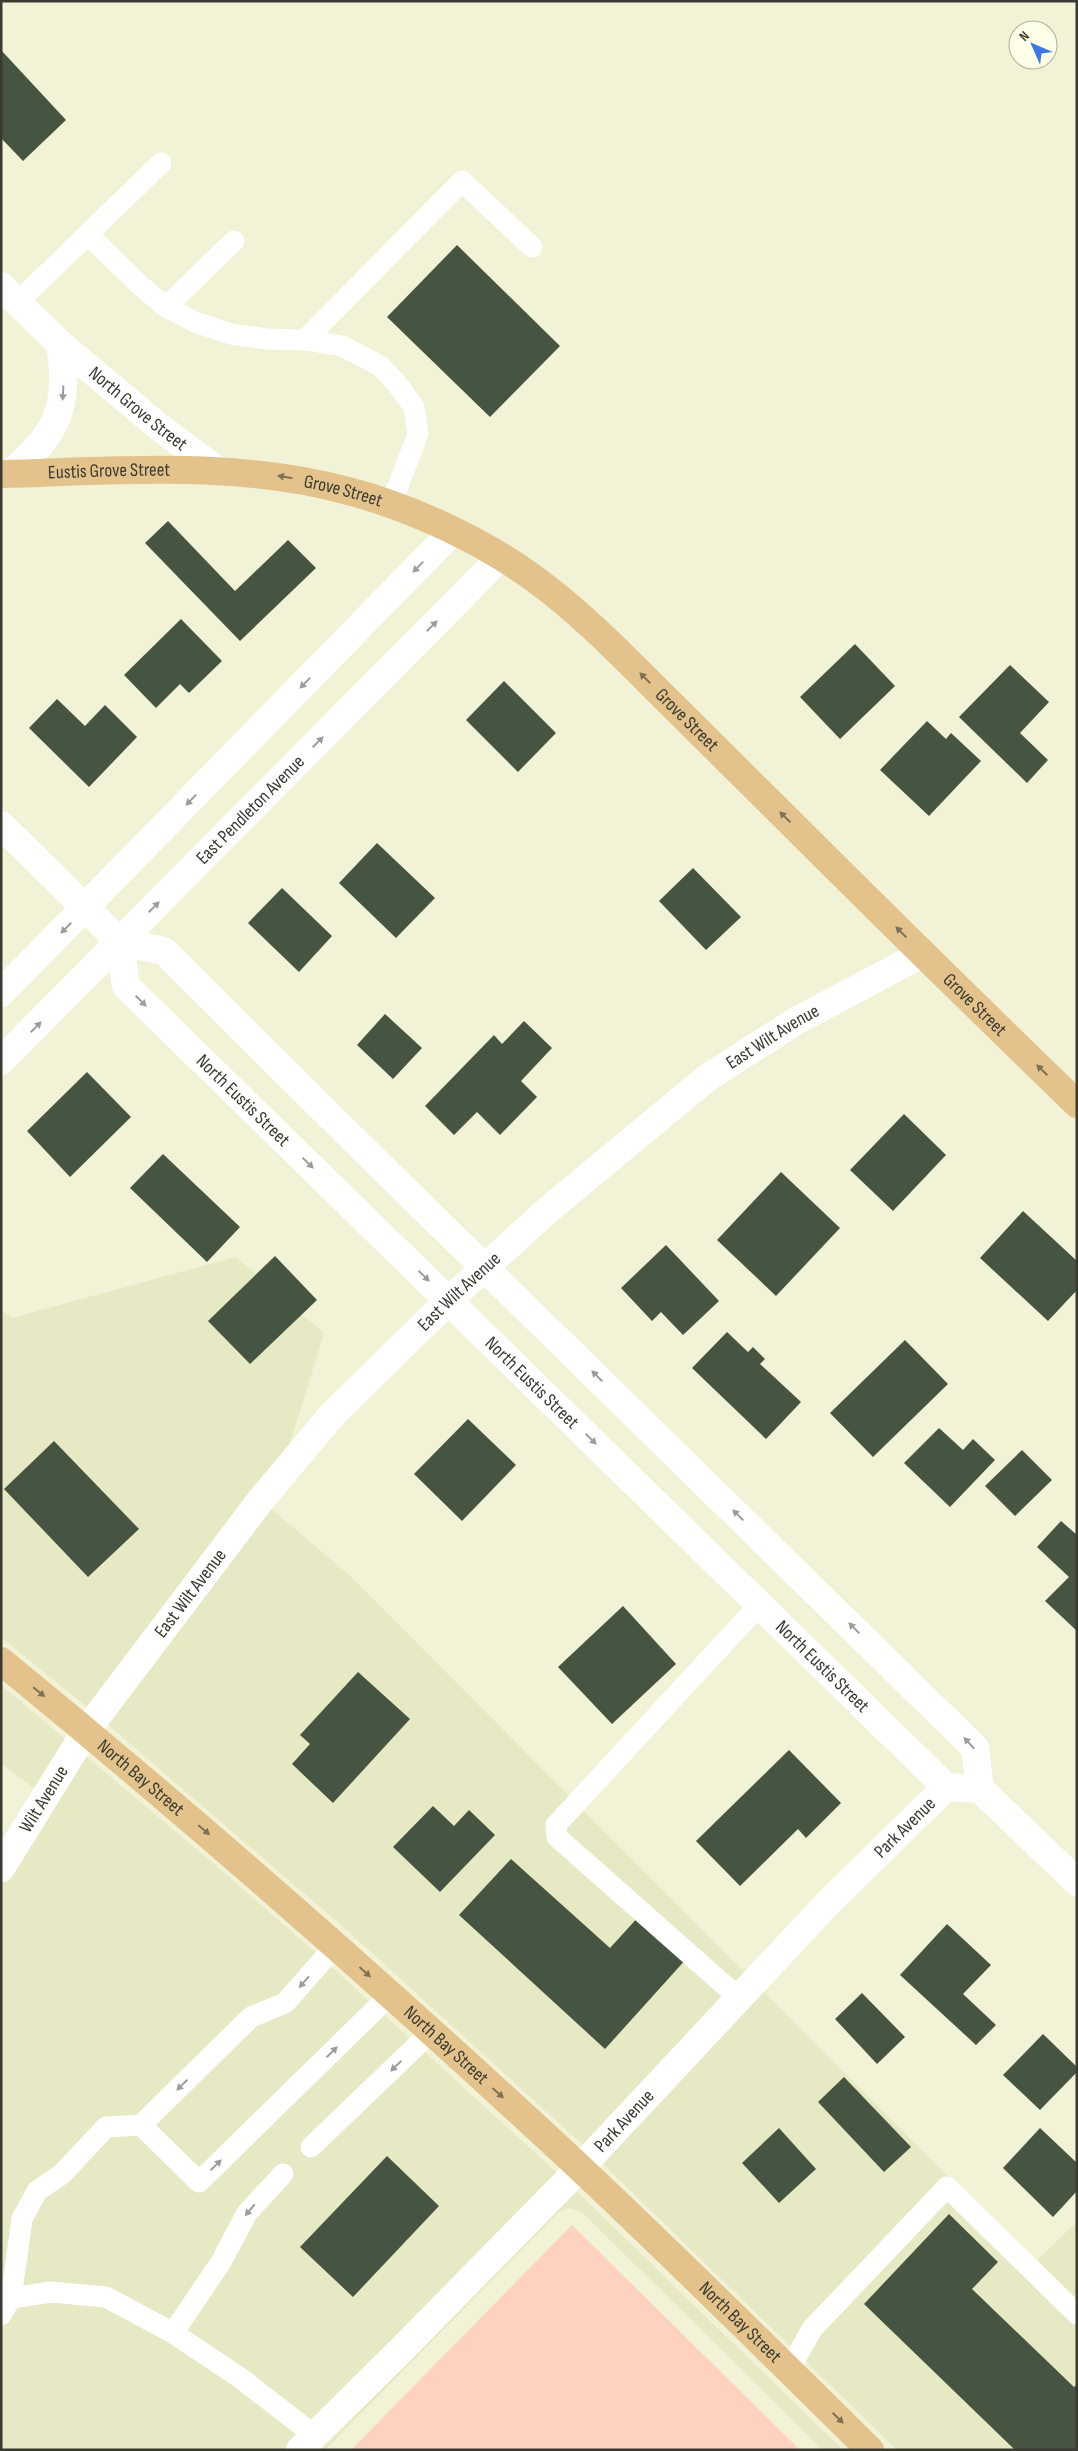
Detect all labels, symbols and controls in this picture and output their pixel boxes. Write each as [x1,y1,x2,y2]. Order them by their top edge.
north arrow [1008,20,1058,70]
text: N [1016,28,1033,45]
street label: North Grove Street [84,361,192,456]
one-way arrow [59,385,67,401]
street label: Eustis Grove Street [47,458,170,484]
street label: Grove Street [302,470,386,512]
one-way arrow [276,472,292,480]
one-way arrow [412,560,424,572]
one-way arrow [426,620,438,632]
one-way arrow [640,672,652,684]
one-way arrow [299,677,311,689]
street label: Grove Street [650,683,724,756]
one-way arrow [311,736,323,748]
street label: East Pendleton Avenue [191,750,309,869]
one-way arrow [185,793,197,805]
one-way arrow [780,812,792,824]
one-way arrow [148,901,160,913]
one-way arrow [60,922,72,934]
one-way arrow [895,926,907,938]
street label: Grove Street [938,968,1012,1041]
one-way arrow [135,995,147,1007]
street label: East Wilt Avenue [722,999,823,1074]
one-way arrow [29,1021,41,1033]
street label: North Eustis Street [191,1049,295,1151]
one-way arrow [1036,1064,1048,1076]
one-way arrow [302,1157,314,1169]
street label: East Wilt Avenue [413,1247,505,1336]
one-way arrow [418,1270,430,1282]
street label: North Eustis Street [480,1332,584,1434]
one-way arrow [591,1370,603,1382]
one-way arrow [584,1433,596,1445]
one-way arrow [732,1509,744,1521]
street label: East Wilt Avenue [149,1544,231,1642]
street label: North Eustis Street [771,1615,874,1717]
one-way arrow [848,1623,860,1635]
one-way arrow [32,1686,45,1697]
street label: North Bay Street [93,1734,189,1821]
one-way arrow [963,1737,975,1749]
street label: Wilt Avenue [14,1761,73,1837]
street label: Park Avenue [869,1792,940,1863]
one-way arrow [197,1825,210,1836]
one-way arrow [359,1966,371,1978]
one-way arrow [298,1976,310,1988]
street label: North Bay Street [399,2001,494,2089]
one-way arrow [326,2046,338,2058]
one-way arrow [390,2060,402,2072]
one-way arrow [176,2079,188,2091]
street label: Park Avenue [589,2085,659,2157]
one-way arrow [492,2088,505,2099]
one-way arrow [210,2160,222,2172]
one-way arrow [245,2203,256,2216]
street label: North Bay Street [694,2277,787,2368]
one-way arrow [832,2412,844,2424]

